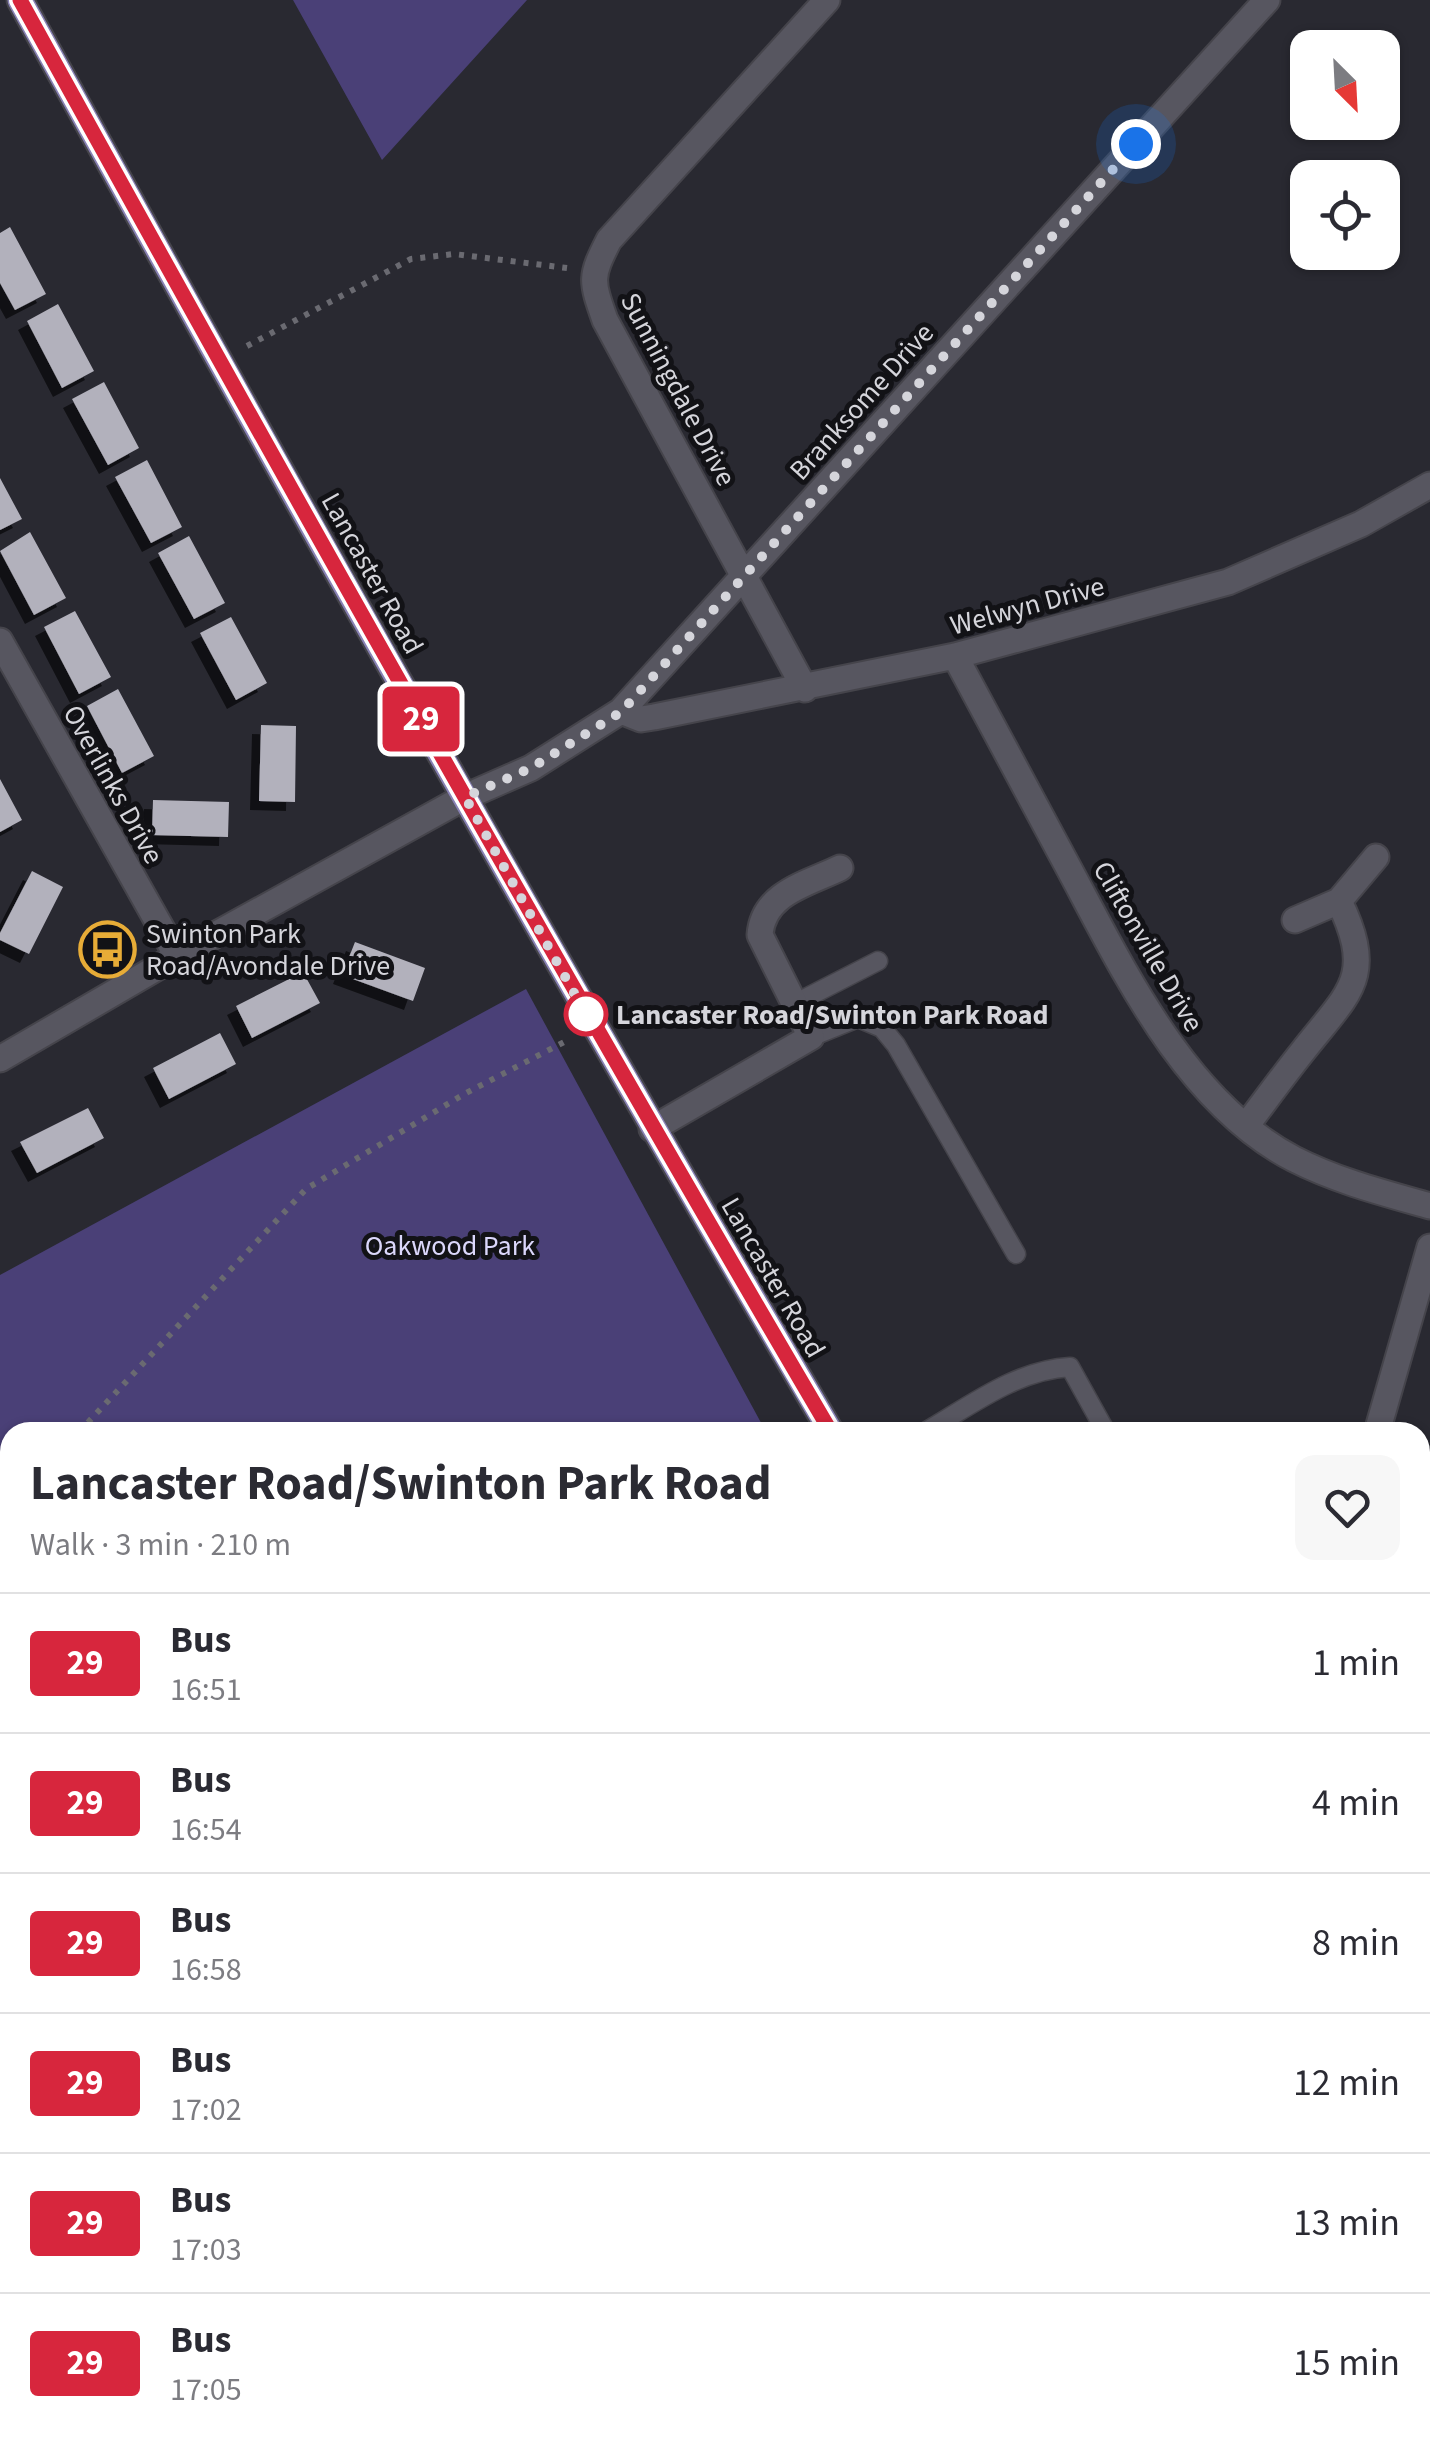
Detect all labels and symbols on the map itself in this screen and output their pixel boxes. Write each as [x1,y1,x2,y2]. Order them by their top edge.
north arrow [1290,30,1400,140]
your location [1111,119,1161,169]
street label: Sunningdale Drive [610,286,746,493]
street label: Branksome Drive [780,314,943,489]
street label: Lancaster Road [311,485,433,662]
street label: Welwyn Drive [946,566,1109,646]
line badge: 29 [376,686,466,752]
street label: Overlinks Drive [53,698,173,871]
street label: Cliftonville Drive [1083,854,1213,1039]
place label: Swinton Park Road/Avondale Drive [146,914,390,986]
bus stop icon: Swinton Park Road/Avondale Drive [77,919,137,979]
marker: Lancaster Road/Swinton Park Road [565,993,607,1035]
place label: Lancaster Road/Swinton Park Road [616,995,1049,1035]
street label: Lancaster Road [711,1190,835,1365]
park label: Oakwood Park [365,1226,535,1266]

